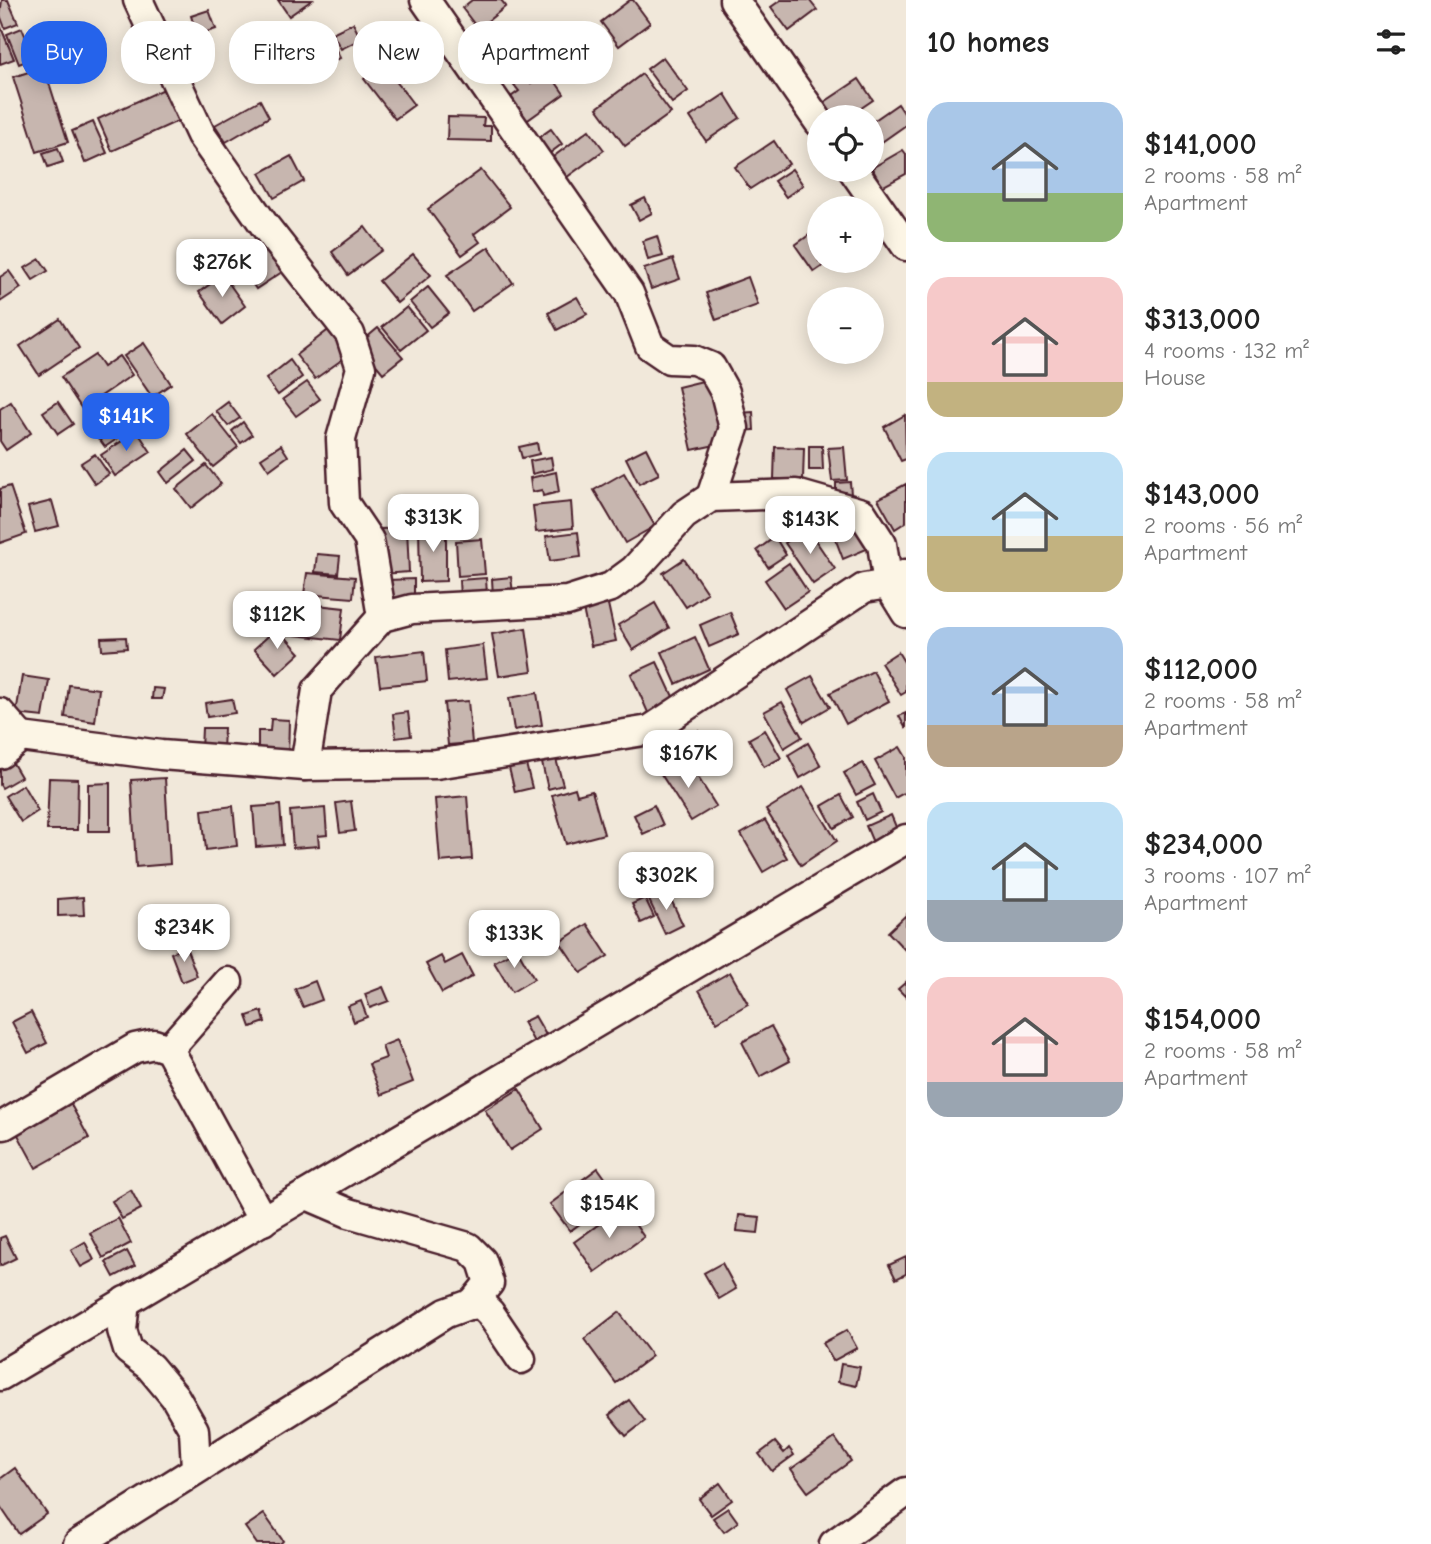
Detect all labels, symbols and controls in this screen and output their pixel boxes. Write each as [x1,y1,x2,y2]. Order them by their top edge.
chip: Buy [21,21,107,84]
chip: Rent [121,21,215,84]
chip: Filters [229,21,339,84]
chip: New [353,21,444,84]
chip: Apartment [458,21,613,84]
icon: filters [1372,23,1410,61]
text: 10 homes [927,25,1049,60]
map controls [807,105,884,364]
button: locate [807,105,884,182]
text: $141,000 [1144,127,1257,162]
icon: home [983,130,1067,214]
text: 2 rooms · 58 m² [1144,162,1302,189]
text: Apartment [1144,189,1247,216]
button: + [807,196,884,273]
pin: $276K [173,240,271,299]
text: $276K [192,248,252,275]
button: − [807,287,884,364]
text: $313,000 [1144,302,1261,337]
icon: home [983,305,1067,389]
text: 4 rooms · 132 m² [1144,337,1309,364]
text: House [1144,364,1206,391]
pin: $141K [77,393,175,453]
text: $141K [98,402,154,429]
text: $143,000 [1144,477,1260,512]
icon: home [983,480,1067,564]
pin: $313K [384,494,482,554]
pin: $143K [761,496,859,556]
text: $313K [404,503,462,530]
text: $143K [781,505,839,532]
text: 2 rooms · 56 m² [1144,512,1302,539]
text: Apartment [1144,539,1247,566]
pin: $112K [228,592,326,651]
text: $112K [249,600,305,627]
text: $112,000 [1144,652,1258,687]
icon: home [983,655,1067,739]
text: 2 rooms · 58 m² [1144,687,1302,714]
text: Apartment [1144,714,1247,741]
pin: $167K [639,730,737,790]
text: $167K [659,739,717,766]
text: $234,000 [1144,827,1263,862]
icon: home [983,830,1067,914]
pin: $302K [617,852,715,912]
text: $302K [635,861,697,888]
text: 3 rooms · 107 m² [1144,862,1311,889]
text: Apartment [1144,889,1247,916]
pin: $234K [135,904,233,964]
pin: $133K [465,911,563,970]
text: $234K [154,913,214,940]
text: $133K [485,919,543,946]
text: $154,000 [1144,1002,1261,1037]
icon: home [983,1005,1067,1089]
text: 2 rooms · 58 m² [1144,1037,1302,1064]
text: Apartment [1144,1064,1247,1091]
pin: $154K [560,1180,658,1240]
text: $154K [580,1189,638,1216]

